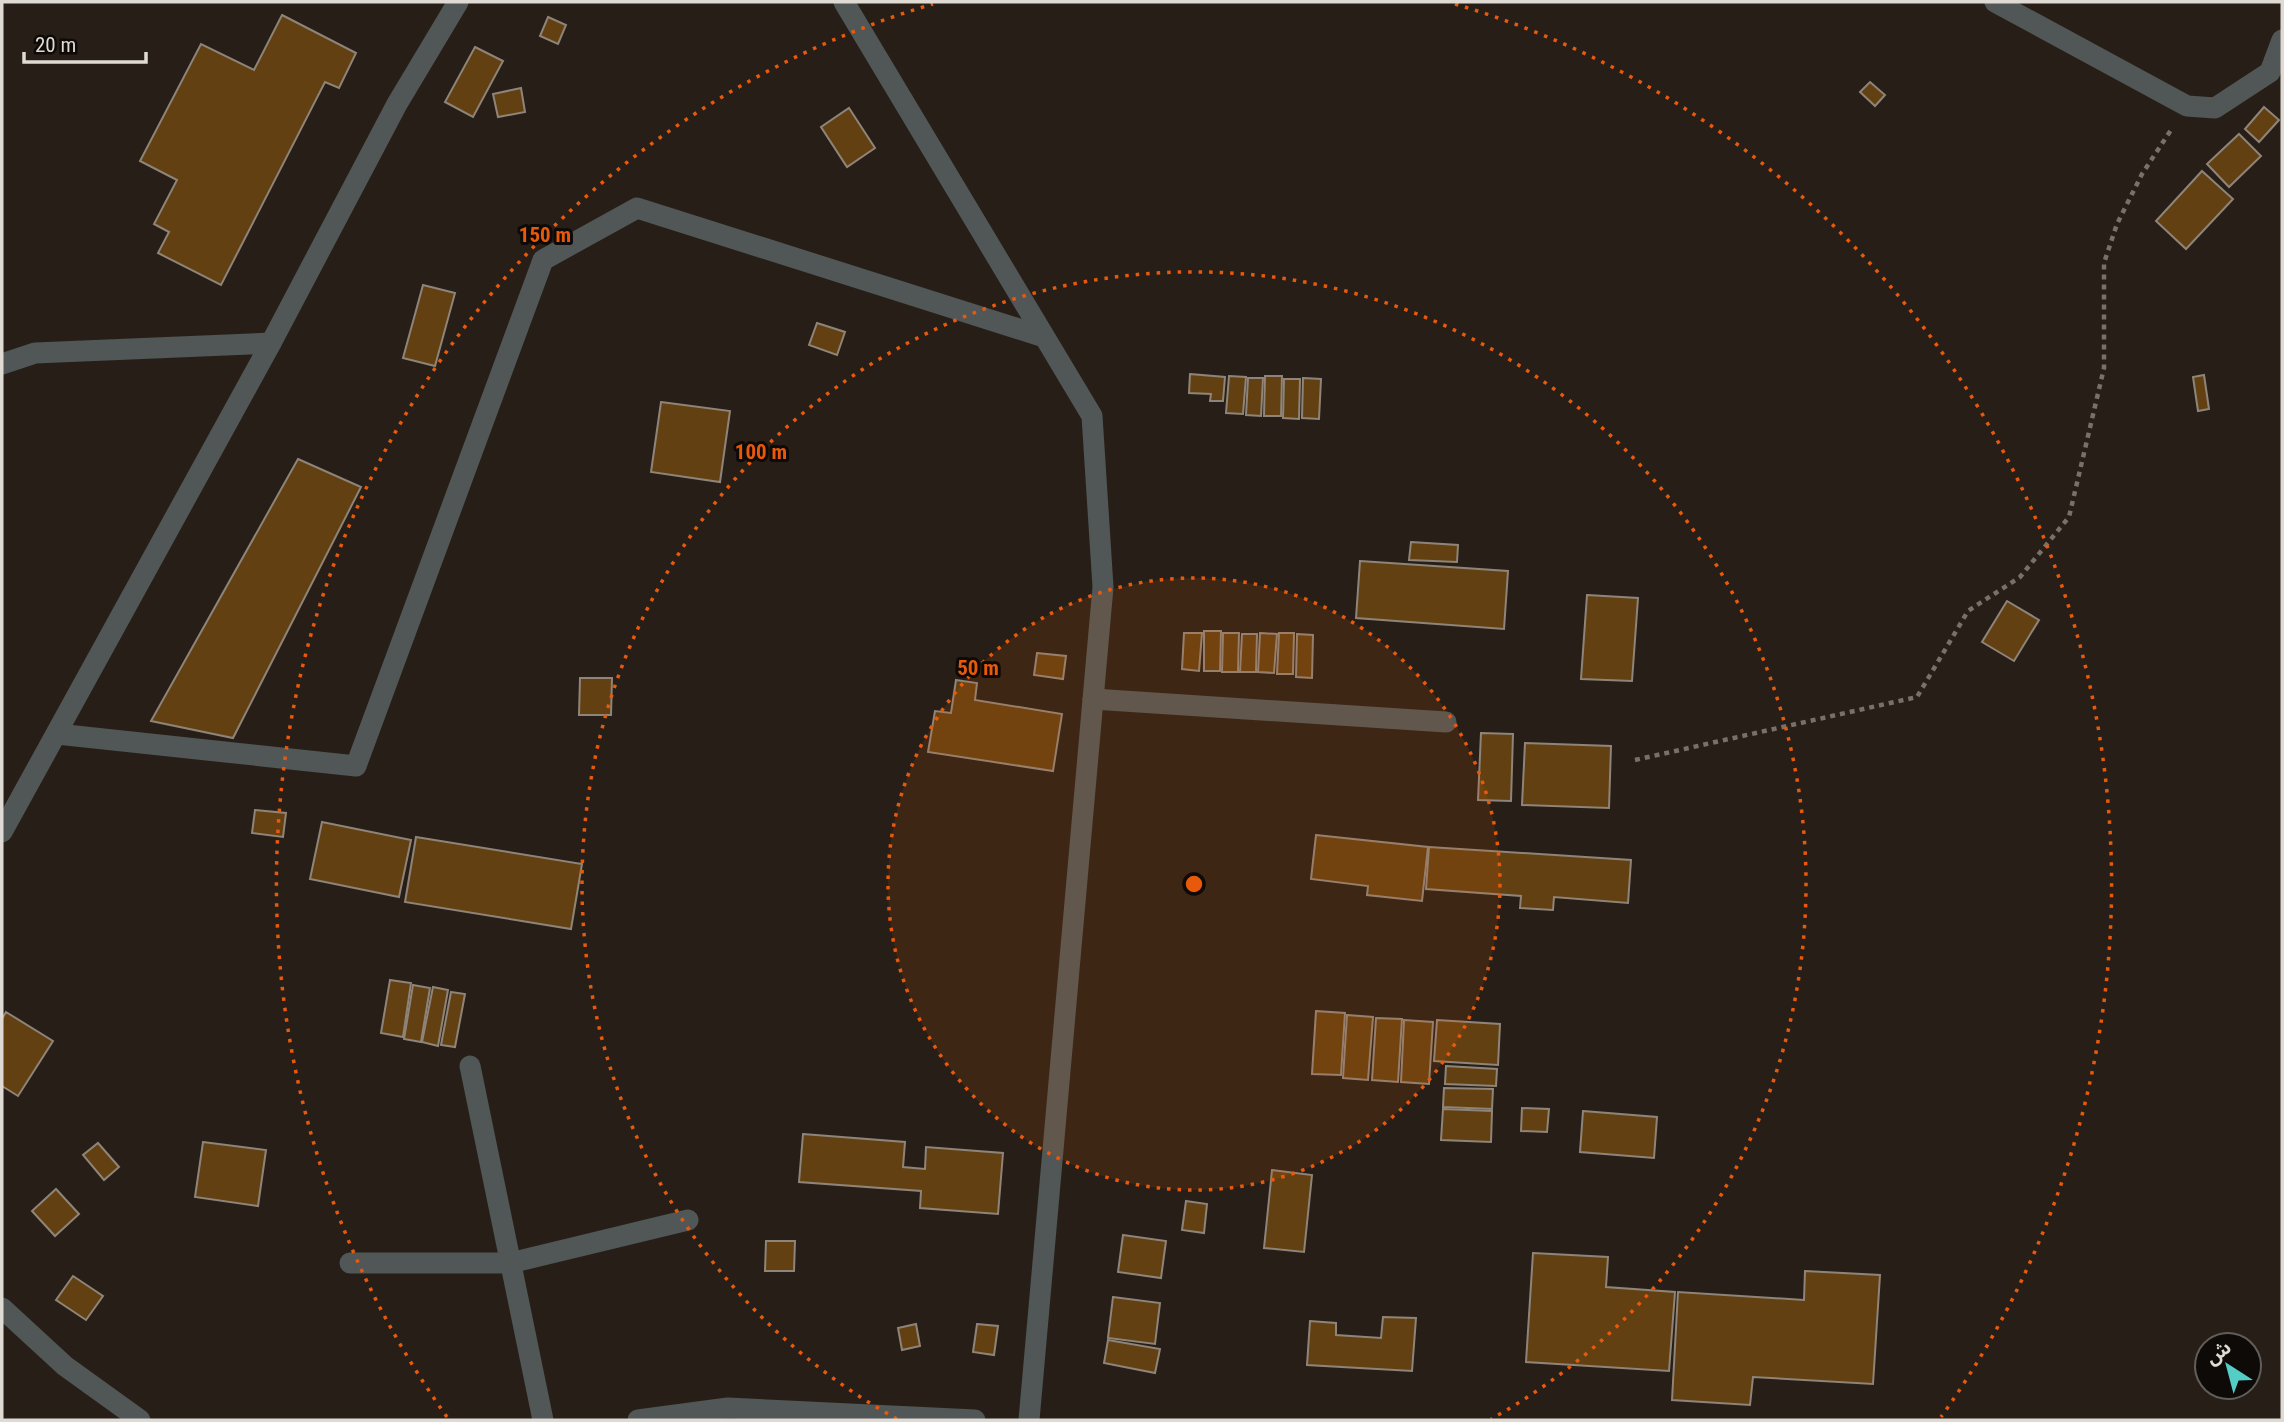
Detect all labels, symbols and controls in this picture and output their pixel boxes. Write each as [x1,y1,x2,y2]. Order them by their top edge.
scale bar [24,21,147,65]
text: 20 m [35,33,76,57]
text: 150 m [519,223,571,247]
text: 100 m [735,440,787,464]
text: 50 m [957,656,999,680]
centre of rings [1182,872,1206,896]
north arrow [2193,1331,2263,1401]
text: ش [2201,1336,2236,1370]

